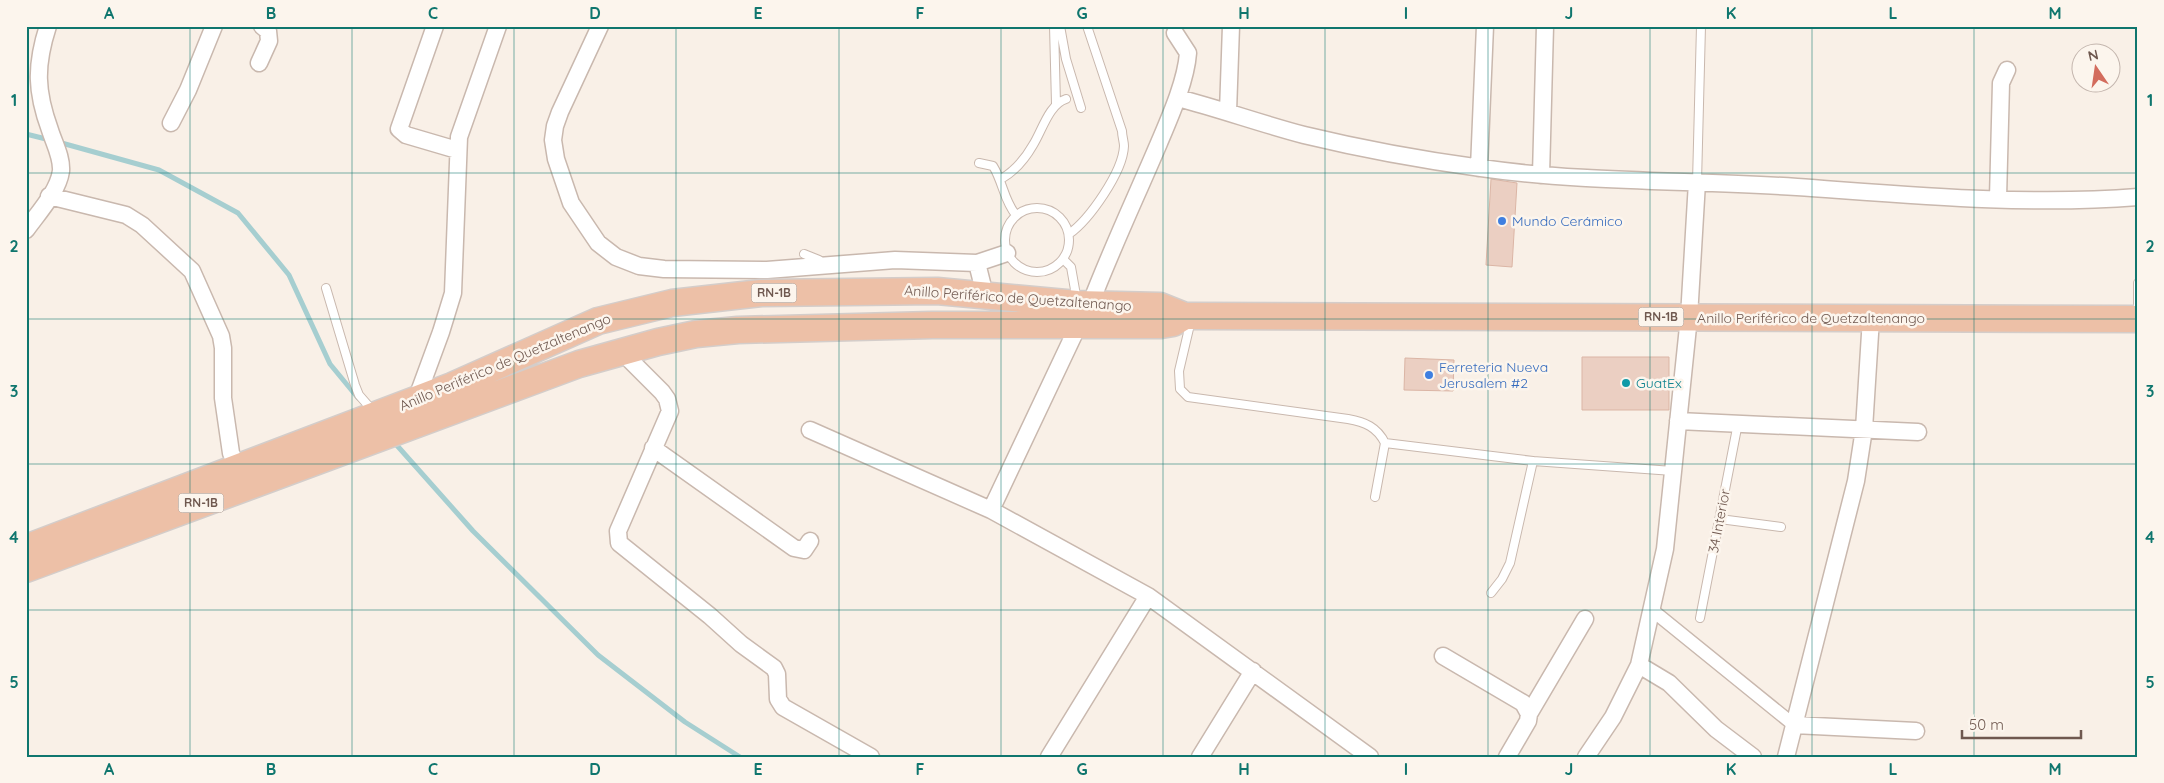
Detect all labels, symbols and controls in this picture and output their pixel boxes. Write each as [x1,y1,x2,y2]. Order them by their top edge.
text: A [104,3,115,23]
text: B [266,3,276,23]
text: C [428,3,438,23]
text: D [589,3,601,23]
text: E [753,3,763,23]
text: F [916,3,925,23]
text: G [1076,3,1088,23]
text: H [1238,3,1250,23]
text: I [1404,3,1408,23]
text: J [1565,3,1573,23]
text: K [1726,3,1736,23]
text: L [1889,3,1898,23]
text: M [2048,3,2062,23]
north arrow [2072,42,2122,92]
text: N [2086,45,2100,65]
text: 1 [11,90,17,110]
text: 1 [2147,90,2153,110]
place label: Mundo Cerámico [1512,212,1623,230]
marker: Mundo Cerámico [1496,215,1508,227]
text: 2 [9,236,19,256]
text: 2 [2145,236,2155,256]
street label: Anillo Periférico de Quetzaltenango [904,281,1132,315]
road number: RN-1B [752,284,796,302]
road number: RN-1B [1638,308,1684,326]
street label: Anillo Periférico de Quetzaltenango [397,309,613,415]
street label: Anillo Periférico de Quetzaltenango [1697,309,1925,327]
place label: Ferreteria Nueva Jerusalem #2 [1439,358,1548,392]
marker: Ferreteria Nueva Jerusalem #2 [1423,369,1435,381]
place label: GuatEx [1636,374,1682,392]
marker: GuatEx [1620,377,1632,389]
text: 3 [10,381,18,401]
text: 3 [2146,381,2154,401]
street label: 34 Interior [1704,487,1734,555]
road number: RN-1B [178,493,224,512]
text: 4 [9,527,19,547]
text: 4 [2145,527,2155,547]
text: 5 [9,672,19,692]
text: 5 [2145,672,2155,692]
scale bar [1962,708,2080,740]
text: 50 m [1969,715,2004,734]
text: A [104,759,115,779]
text: B [266,759,276,779]
text: C [428,759,438,779]
text: D [589,759,601,779]
text: E [753,759,763,779]
text: F [916,759,925,779]
text: G [1076,759,1088,779]
text: H [1238,759,1250,779]
text: I [1404,759,1408,779]
text: J [1565,759,1573,779]
text: K [1726,759,1736,779]
text: L [1889,759,1898,779]
text: M [2048,759,2062,779]

